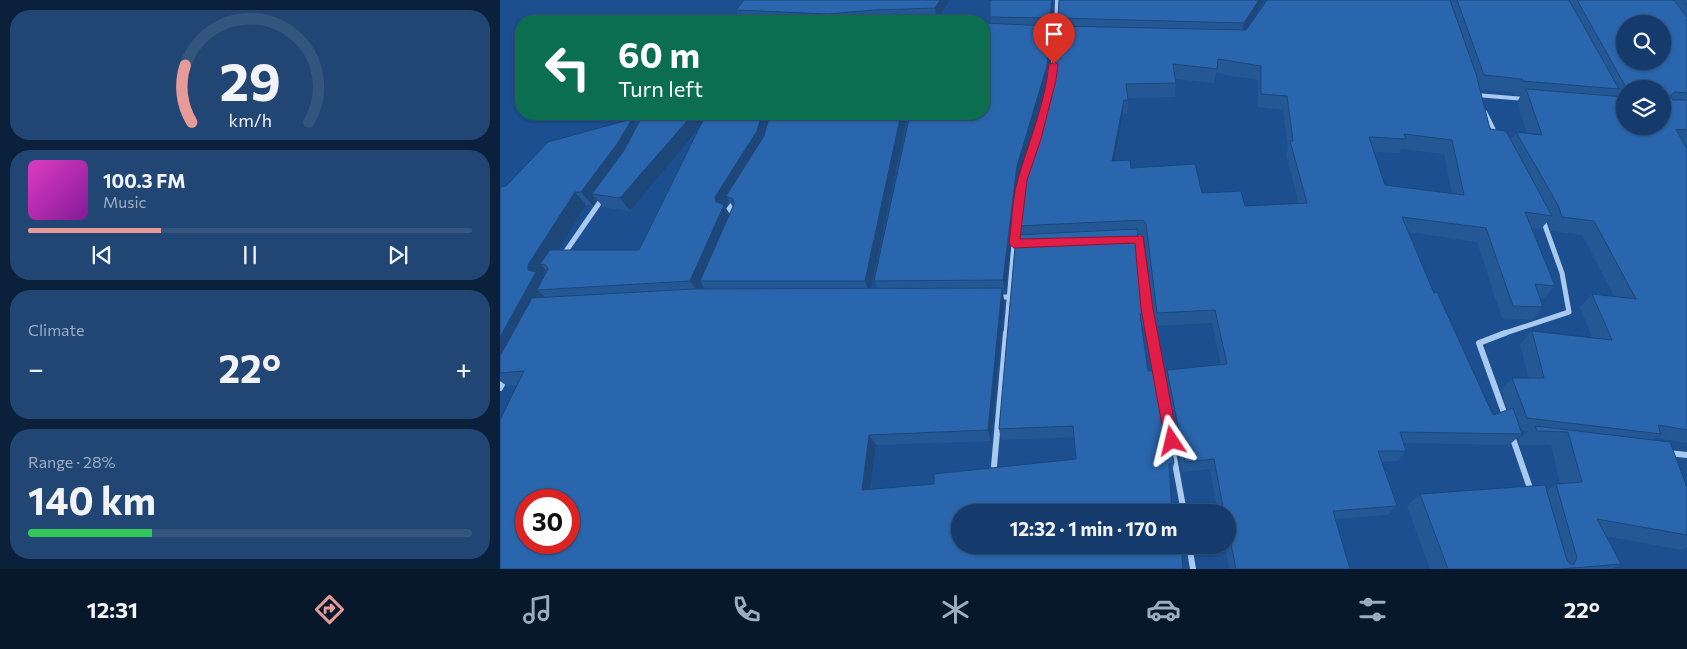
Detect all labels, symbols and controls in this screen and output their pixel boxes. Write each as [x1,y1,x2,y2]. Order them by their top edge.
pin [1033,13,1075,64]
map controls [1616,15,1671,135]
button: search [1616,15,1671,70]
icon: arrive [1040,20,1068,48]
text: 60 m [618,32,700,75]
icon: left [535,35,600,100]
text: 29 [219,48,281,112]
text: Turn left [618,75,703,102]
button: layers [1616,80,1671,135]
text: km/h [228,109,272,131]
text: 100.3 FM [103,169,186,192]
text: Music [103,192,147,211]
icon: previous [88,241,116,269]
icon: pause [236,241,264,269]
icon: next [384,241,412,269]
text: Climate [28,320,84,339]
text: 22° [218,344,281,391]
text: − [28,351,44,385]
text: + [456,351,472,385]
position arrow [1145,414,1197,466]
text: Range · 28% [28,452,116,471]
text: 140 km [28,476,156,523]
speed limit sign: 30 [515,489,580,554]
text: 12:32 · 1 min · 170 m [1010,517,1177,540]
icon: directions [312,592,347,627]
icon: music [520,592,555,627]
icon: phone [729,592,764,627]
icon: climate [938,592,973,627]
icon: car [1146,592,1181,627]
icon: filters [1355,592,1390,627]
text: 12:31 [87,596,138,623]
text: 22° [1564,596,1600,623]

